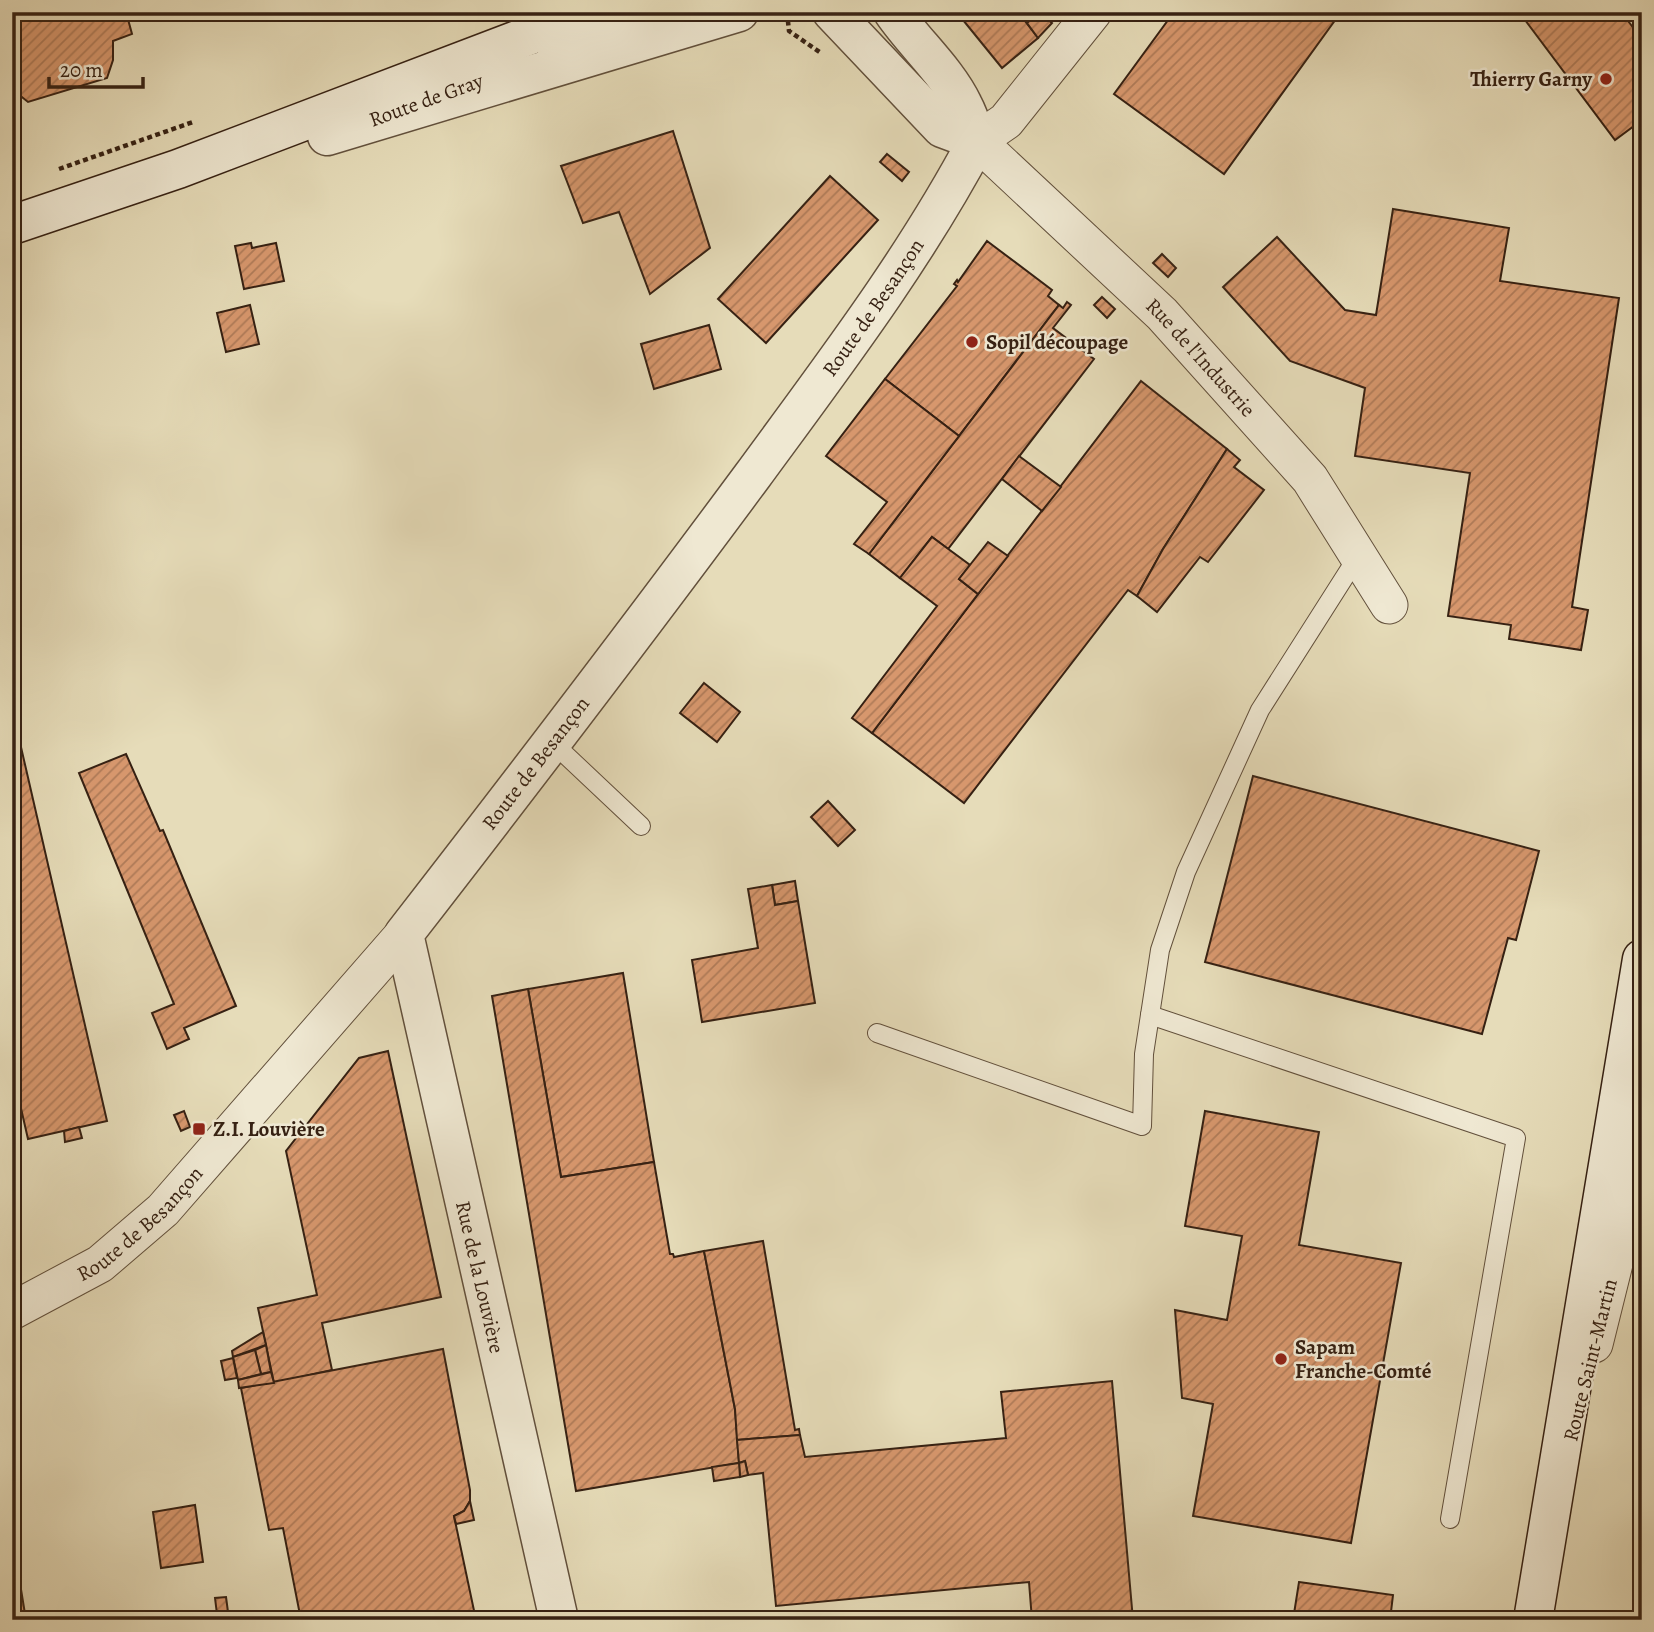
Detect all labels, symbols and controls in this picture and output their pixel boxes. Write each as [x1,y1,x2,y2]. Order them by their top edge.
scale bar [49,46,144,90]
text: 20 m [60,56,103,84]
place label: Thierry Garny [1470,65,1593,93]
street label: Route de Gray [365,66,488,134]
marker: Thierry Garny [1598,71,1614,87]
street label: Route de Besançon [816,233,930,382]
street label: Rue de l'Industrie [1140,292,1262,423]
place label: Sopil découpage [986,328,1128,356]
marker: Sopil découpage [964,334,980,350]
street label: Route de Besançon [475,691,596,836]
place label: Z.I. Louvière [213,1115,325,1143]
marker: Z.I. Louvière [191,1121,207,1137]
street label: Route de Besançon [72,1160,209,1288]
street label: Rue de la Louvière [449,1198,511,1356]
street label: Route Saint-Martin [1556,1276,1624,1444]
place label: Sapam Franche-Comté [1295,1333,1432,1385]
marker: Sapam Franche-Comté [1273,1351,1289,1367]

